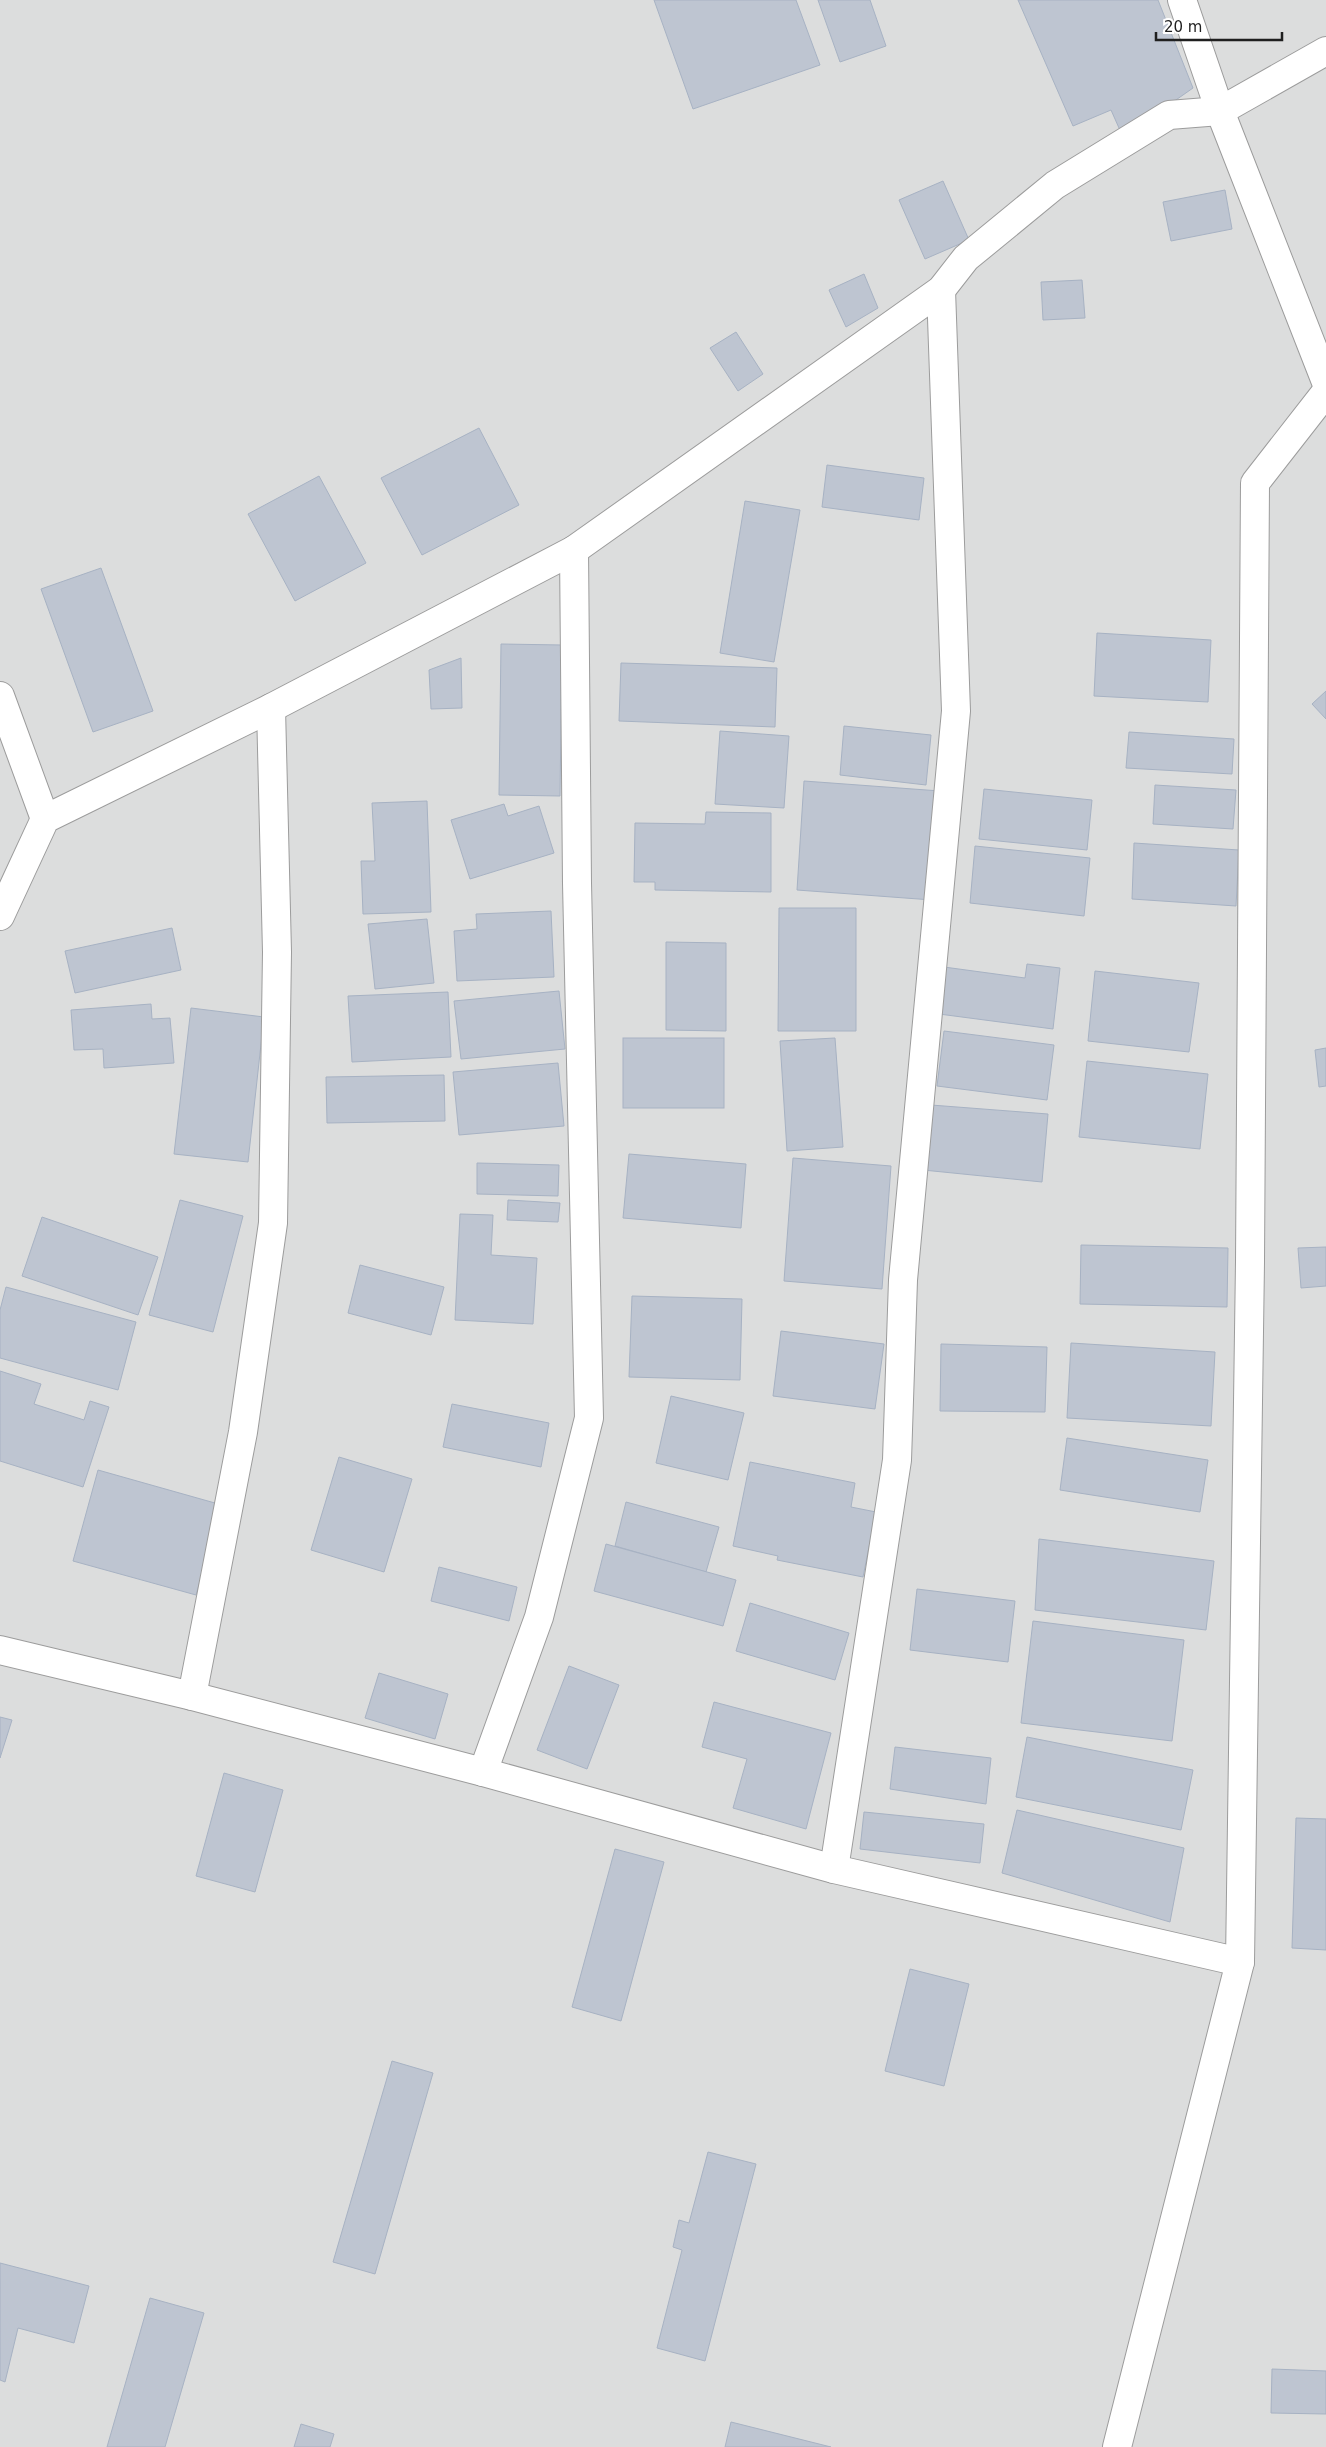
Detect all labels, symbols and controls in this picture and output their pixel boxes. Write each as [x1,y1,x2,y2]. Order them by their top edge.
scale bar [1156,10,1282,42]
text: 20 m [1164,18,1202,36]

